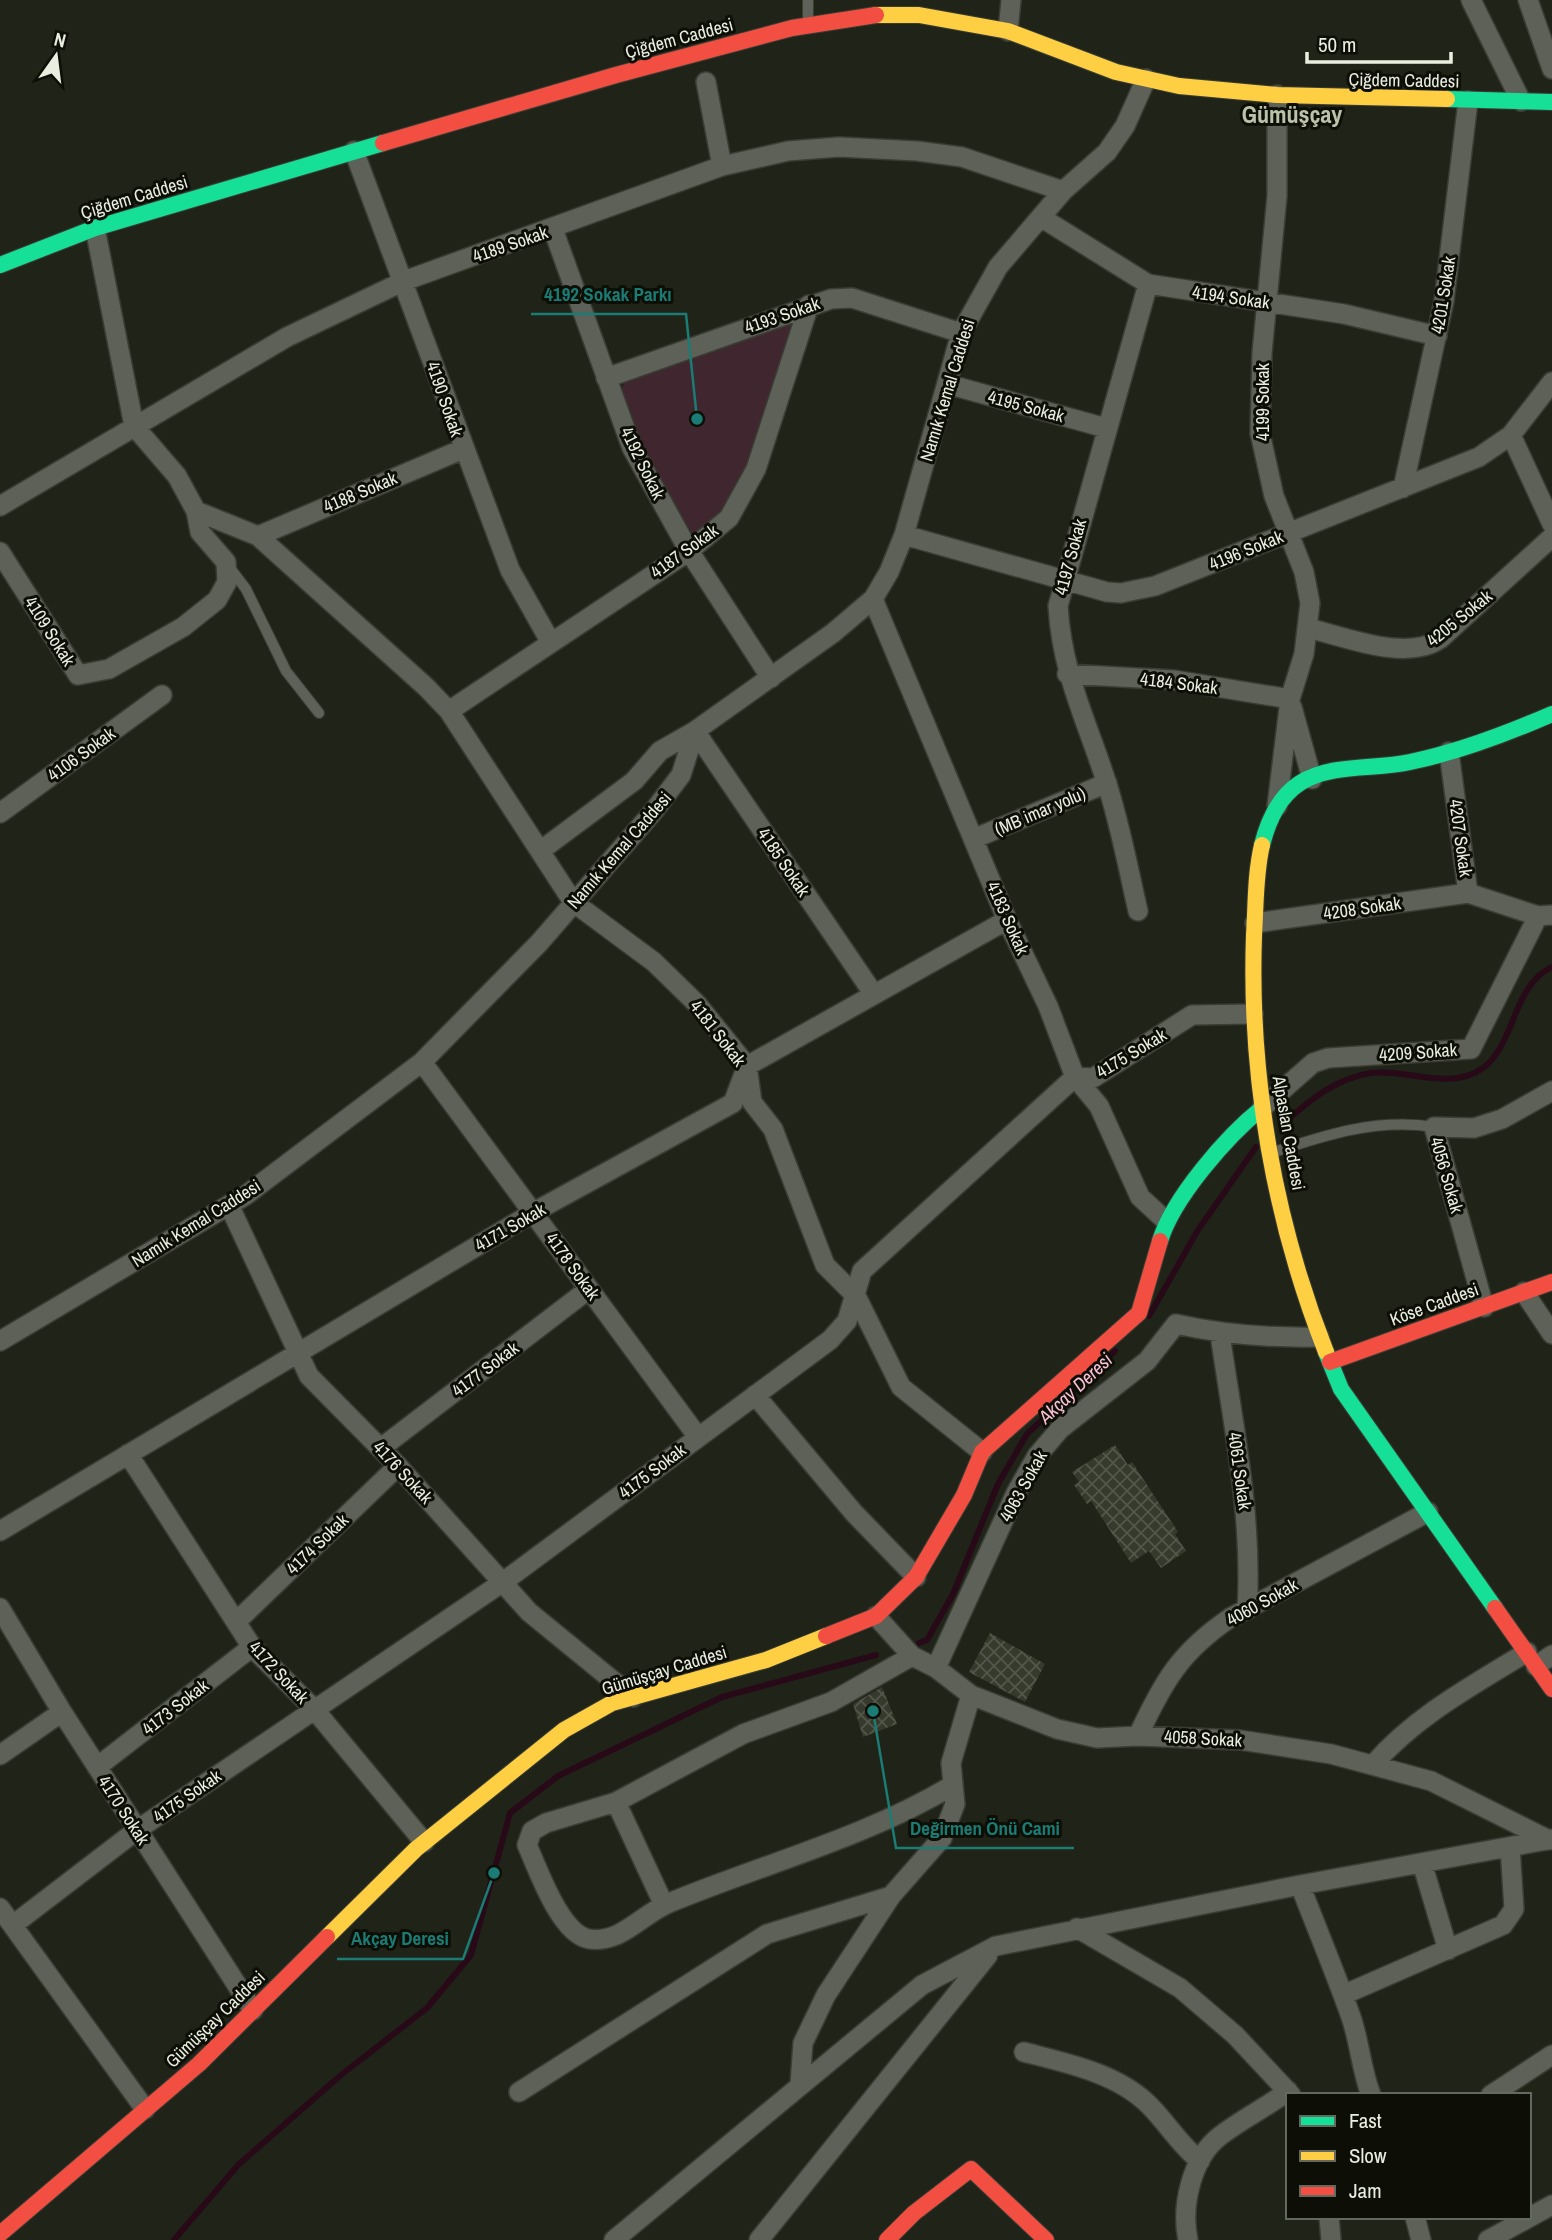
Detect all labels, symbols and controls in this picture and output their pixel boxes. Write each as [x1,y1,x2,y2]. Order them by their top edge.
street label: Çiğdem Caddesi [622,12,736,64]
north arrow [21,21,91,91]
scale bar [1307,21,1450,65]
text: N [52,26,69,53]
text: 50 m [1318,30,1356,59]
street label: Çiğdem Caddesi [1348,67,1460,93]
district label: Gümüşçay [1242,98,1342,130]
street label: Çiğdem Caddesi [77,169,191,225]
street label: 4189 Sokak [469,219,552,269]
street label: 4201 Sokak [1425,254,1462,335]
callout: 4192 Sokak Parkı [531,274,686,314]
street label: 4194 Sokak [1191,279,1272,315]
text: 4192 Sokak Parkı [544,281,672,307]
street label: 4193 Sokak [741,290,824,340]
street label: Namık Kemal Caddesi [913,316,981,464]
street label: 4190 Sokak [420,358,470,441]
street label: 4199 Sokak [1250,362,1275,441]
street label: 4195 Sokak [985,384,1067,428]
street label: 4192 Sokak [615,422,672,504]
street label: 4188 Sokak [319,465,401,519]
street label: 4197 Sokak [1048,516,1092,598]
street label: 4187 Sokak [645,518,723,584]
street label: 4196 Sokak [1205,524,1287,576]
street label: 4205 Sokak [1421,583,1498,652]
street label: 4109 Sokak [19,591,82,671]
street label: 4184 Sokak [1139,666,1220,700]
street label: 4106 Sokak [42,721,120,787]
street label: (MB imar yolu) [991,781,1089,841]
street label: Namık Kemal Caddesi [561,786,677,914]
street label: 4207 Sokak [1443,798,1479,879]
street label: 4185 Sokak [752,823,817,902]
street label: 4183 Sokak [981,877,1036,959]
street label: 4208 Sokak [1322,890,1403,926]
street label: 4181 Sokak [684,995,752,1072]
street label: 4175 Sokak [1091,1022,1171,1084]
street label: 4209 Sokak [1378,1037,1458,1067]
street label: Alpaslan Caddesi [1266,1073,1311,1192]
street label: 4056 Sokak [1424,1134,1470,1217]
street label: Namık Kemal Caddesi [127,1173,265,1273]
street label: 4171 Sokak [470,1196,551,1257]
street label: 4178 Sokak [540,1227,606,1305]
street label: Köse Caddesi [1386,1276,1482,1332]
street label: 4177 Sokak [446,1335,524,1402]
water label: Akçay Deresi [1032,1346,1118,1430]
street label: 4061 Sokak [1222,1431,1258,1512]
street label: 4176 Sokak [367,1435,439,1509]
street label: 4175 Sokak [613,1437,691,1504]
street label: 4063 Sokak [993,1445,1053,1526]
street label: 4174 Sokak [280,1508,354,1580]
street label: 4060 Sokak [1222,1572,1303,1632]
street label: 4172 Sokak [243,1635,315,1709]
street label: Gümüşçay Caddesi [598,1639,730,1701]
street label: 4173 Sokak [137,1673,214,1741]
street label: 4058 Sokak [1163,1723,1243,1753]
street label: 4175 Sokak [148,1763,227,1829]
street label: 4170 Sokak [92,1770,156,1850]
callout: Değirmen Önü Cami [896,1808,1074,1848]
text: Değirmen Önü Cami [910,1815,1060,1841]
callout: Akçay Deresi [337,1919,463,1959]
text: Akçay Deresi [351,1925,449,1951]
street label: Gümüşçay Caddesi [160,1965,270,2073]
legend [1286,2093,1531,2219]
text: Fast [1349,2106,1382,2135]
text: Slow [1349,2141,1387,2170]
text: Jam [1349,2176,1382,2205]

